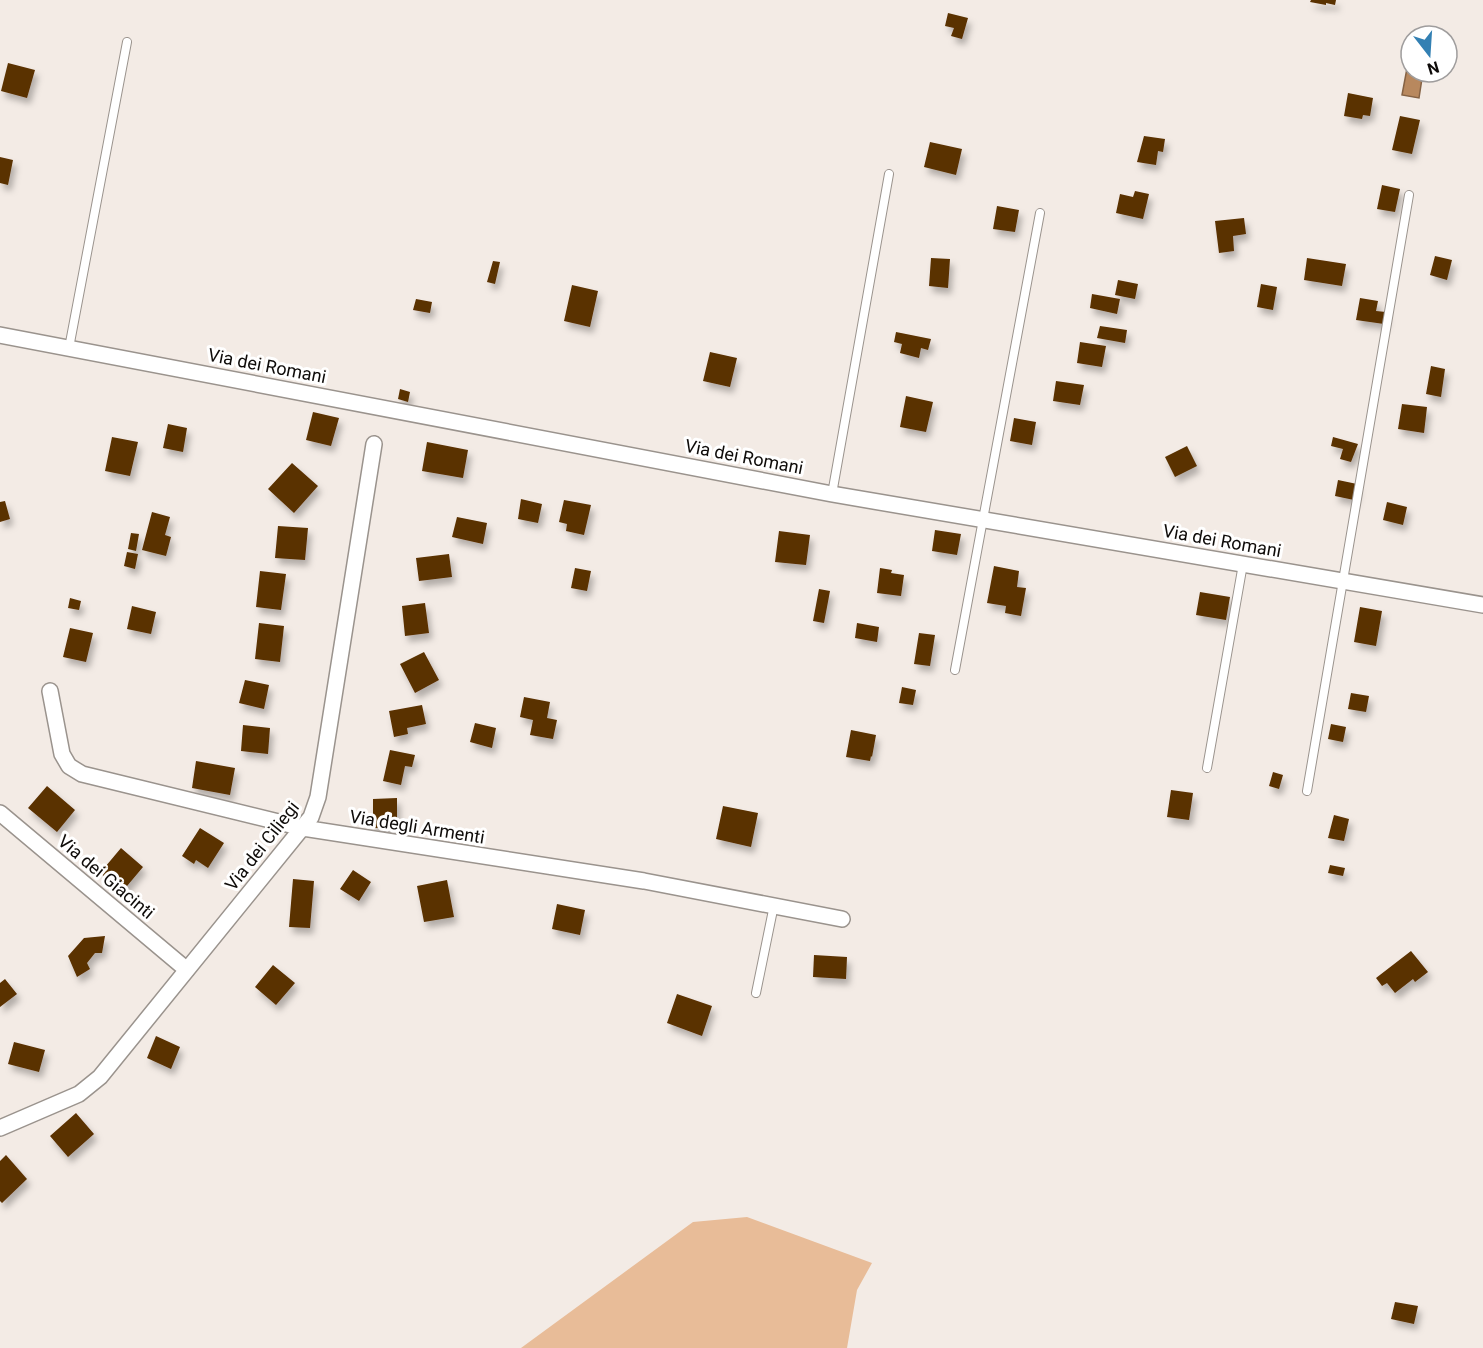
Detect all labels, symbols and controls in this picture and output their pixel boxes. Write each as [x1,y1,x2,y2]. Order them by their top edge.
north arrow [1399,24,1459,84]
text: N [1425,57,1441,79]
street label: Via dei Romani [206,344,328,387]
street label: Via dei Romani [683,435,805,478]
street label: Via dei Romani [1161,520,1283,561]
street label: Via dei Ciliegi [220,797,303,895]
street label: Via degli Armenti [348,805,486,848]
street label: Via dei Giacinti [54,830,159,923]

